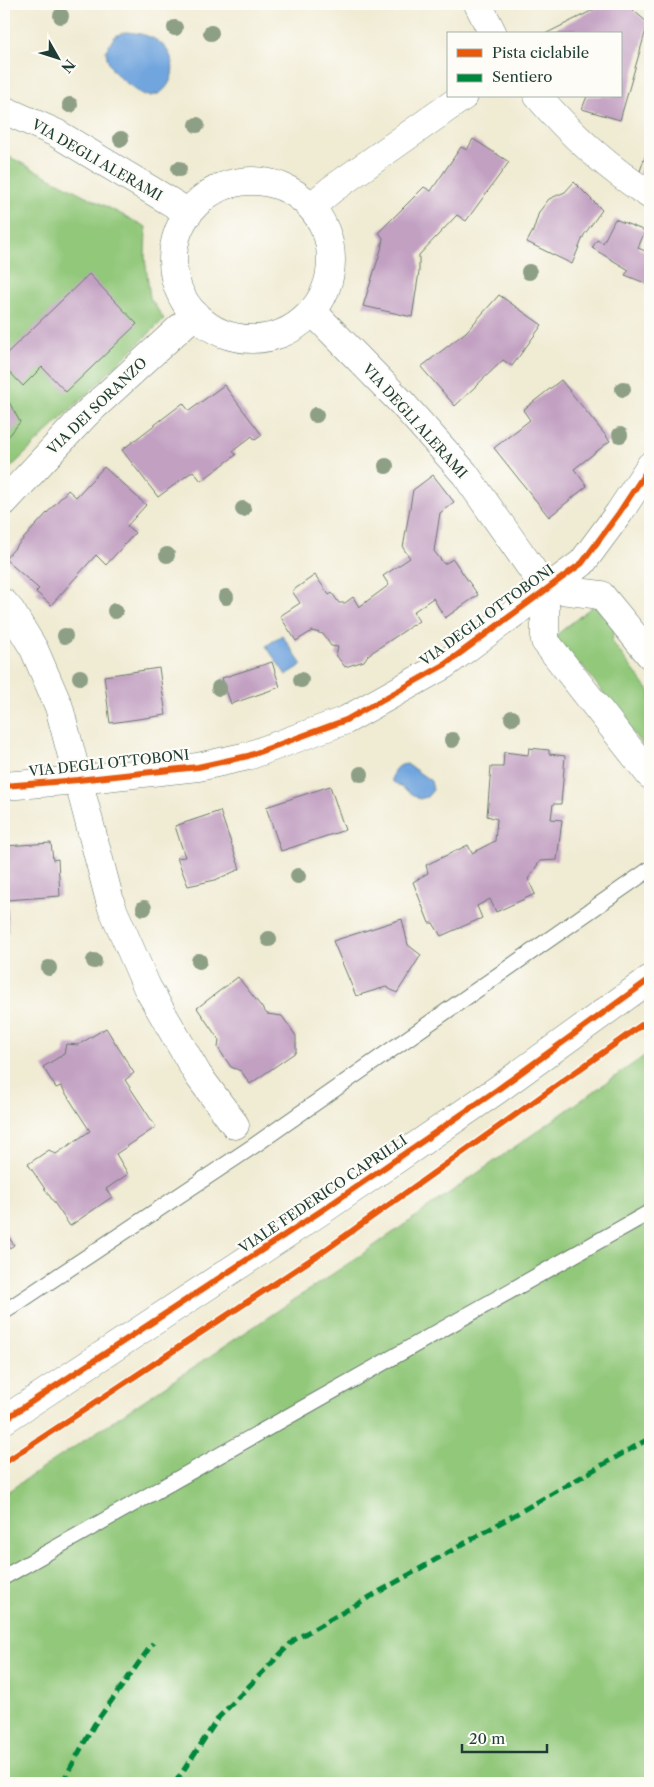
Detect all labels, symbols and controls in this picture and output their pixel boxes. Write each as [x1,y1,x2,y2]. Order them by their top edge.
north arrow [32,32,82,82]
legend [447,32,622,98]
text: Pista ciclabile [492,43,589,62]
text: N [57,56,79,77]
text: Sentiero [492,67,552,86]
street label: VIA DEGLI ALERAMI [28,115,166,205]
street label: VIA DEI SORANZO [43,354,151,459]
street label: VIA DEGLI ALERAMI [358,359,471,482]
street label: VIA DEGLI OTTOBONI [416,560,558,670]
street label: VIA DEGLI OTTOBONI [27,746,190,780]
street label: VIALE FEDERICO CAPRILLI [235,1131,410,1258]
scale bar [462,1722,546,1754]
text: 20 m [469,1729,505,1748]

